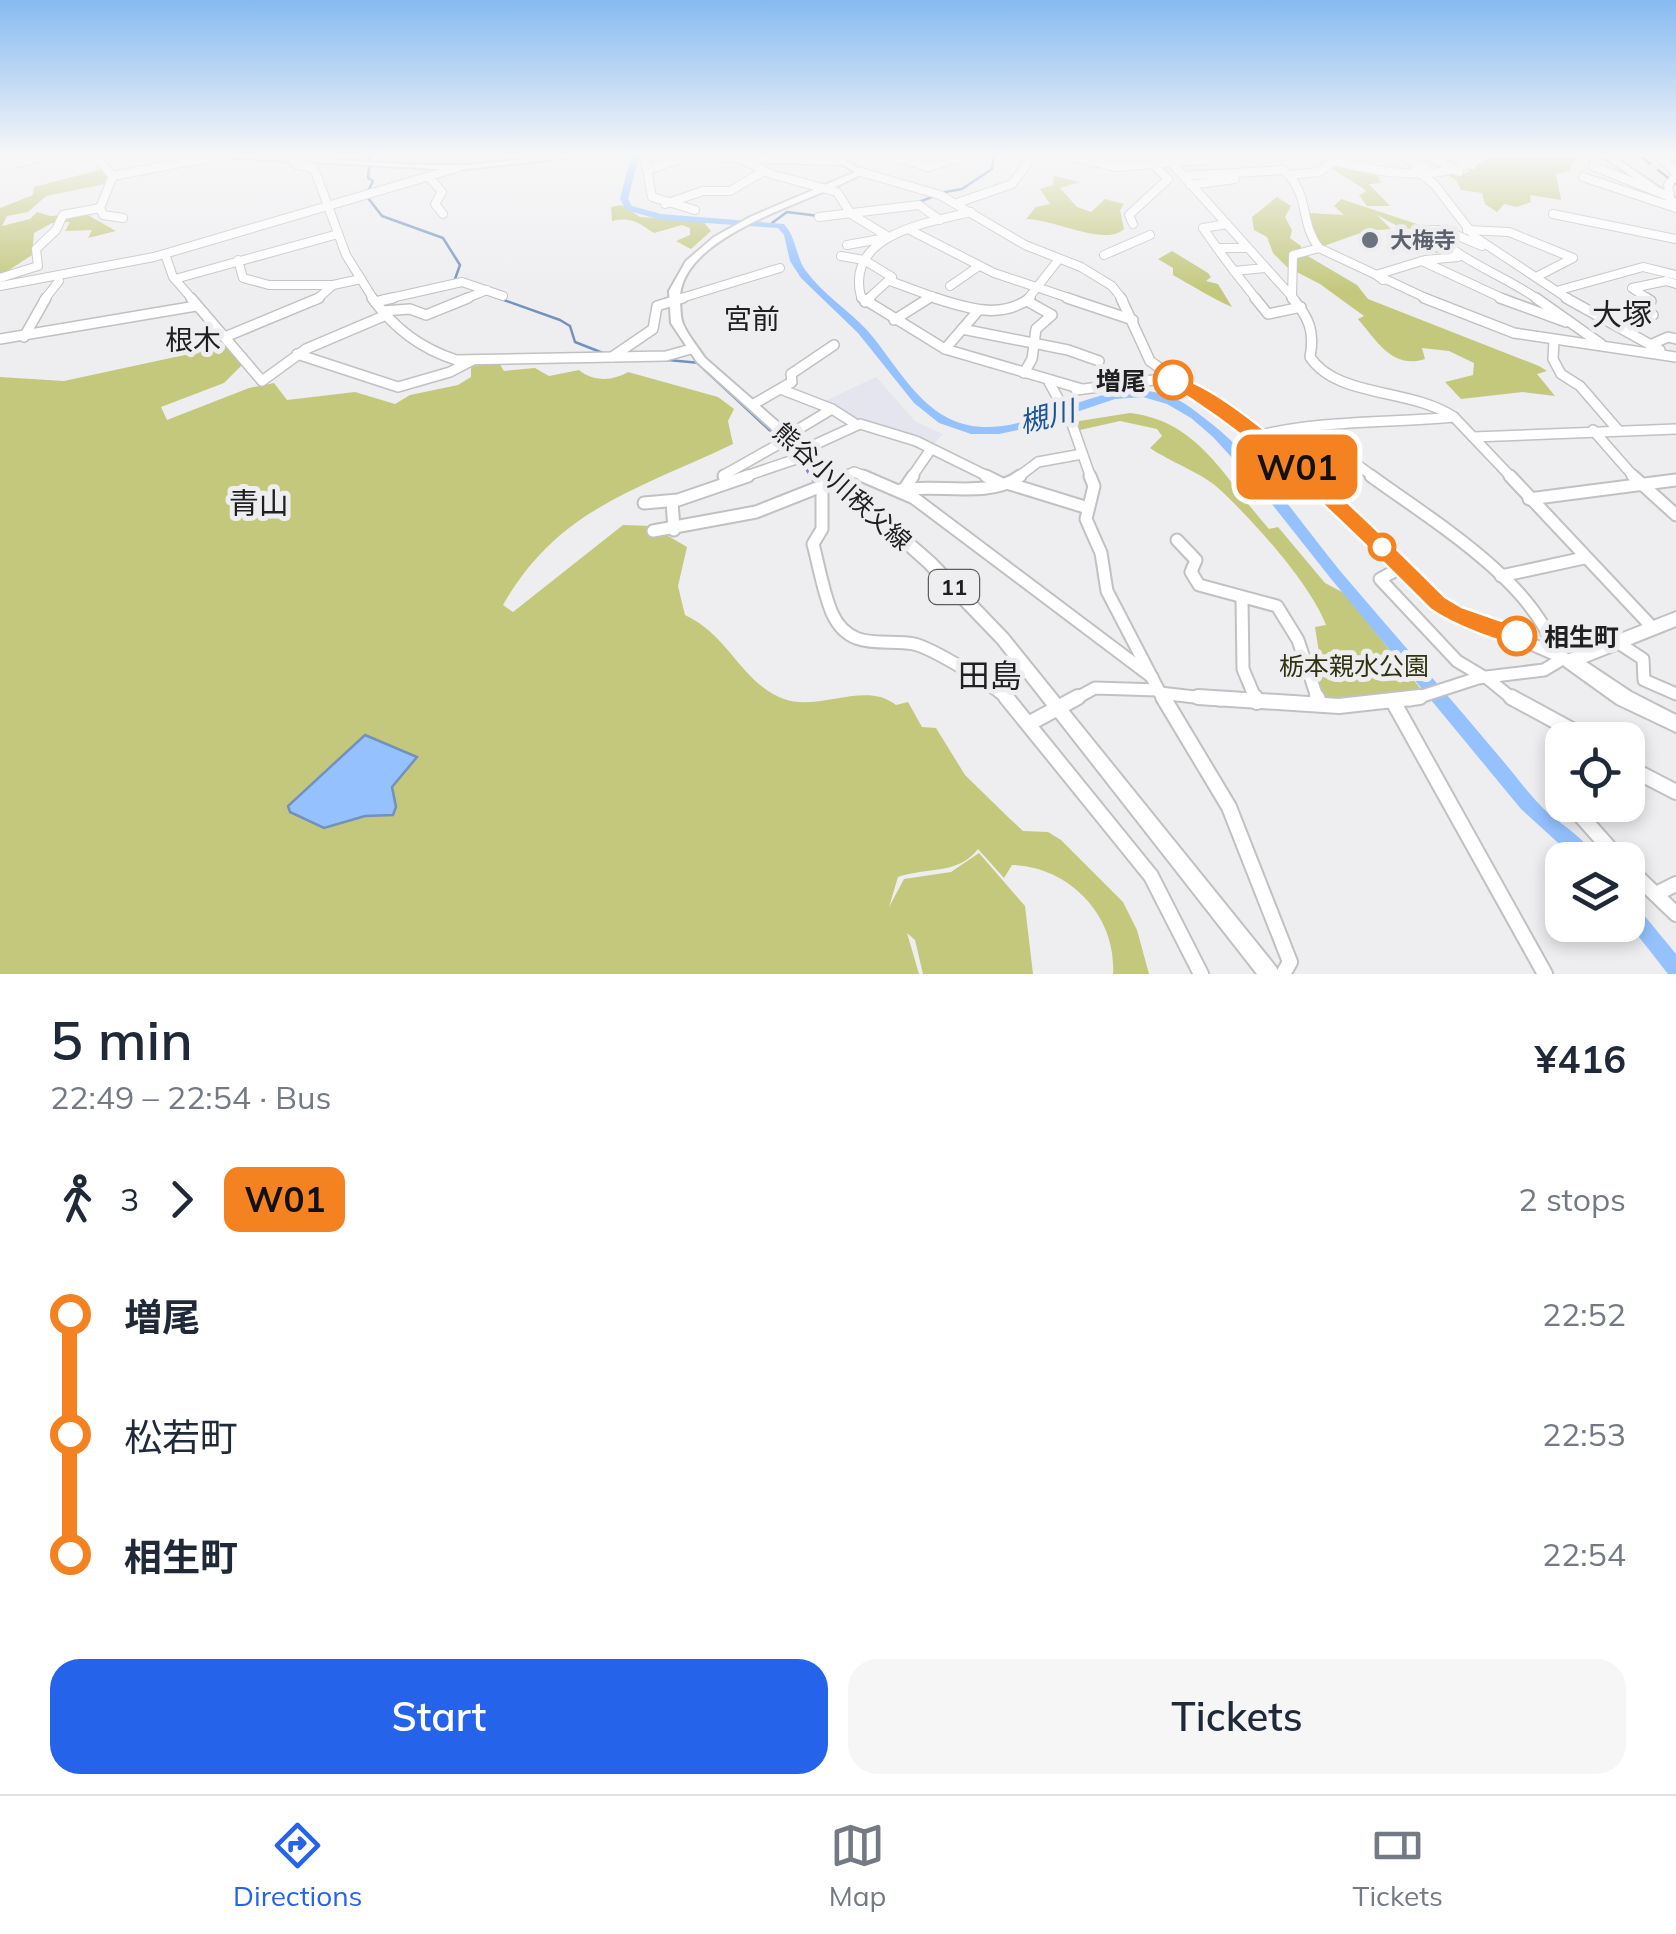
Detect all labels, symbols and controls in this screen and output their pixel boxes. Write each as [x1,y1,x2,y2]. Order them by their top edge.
place label: 大梅寺 [1390,226,1456,254]
marker: 大梅寺 [1359,229,1381,251]
district label: 大塚 [1592,295,1652,333]
district label: 宮前 [724,301,780,336]
district label: 根木 [165,322,221,357]
marker: 増尾 [1154,361,1192,399]
place label: 増尾 [1096,365,1146,396]
water label: 槻川 [1016,392,1081,440]
street label: 熊谷小川秩父線 [768,416,918,556]
line badge: W01 [1240,434,1354,500]
text: W01 [1256,445,1338,489]
district label: 青山 [229,484,289,522]
unlabelled marker [1369,534,1395,560]
road number: 11 [929,570,979,604]
marker: 相生町 [1498,617,1536,655]
place label: 相生町 [1544,621,1619,652]
park label: 栃本親水公園 [1279,650,1429,681]
district label: 田島 [958,655,1022,695]
map controls [1545,722,1645,942]
button: locate [1545,722,1645,822]
button: layers [1545,842,1645,942]
text: 5 min [50,1005,193,1074]
text: ¥416 [1535,1035,1626,1083]
text: 22:49 – 22:54 · Bus [50,1077,331,1117]
icon: walk [50,1172,105,1227]
icon: forward [154,1172,209,1227]
text: W01 [244,1177,325,1221]
text: 3 [120,1179,139,1219]
text: 2 stops [1518,1179,1626,1219]
text: 増尾 [124,1293,200,1341]
text: 22:52 [1542,1294,1626,1334]
text: 松若町 [124,1413,238,1461]
text: 22:53 [1542,1414,1626,1454]
text: 相生町 [124,1533,238,1581]
text: 22:54 [1542,1534,1626,1574]
button: Start [50,1659,828,1774]
button: Tickets [848,1659,1626,1774]
tab: Directions [233,1818,363,1913]
tab: Map [829,1818,886,1913]
tab: Tickets [1352,1818,1443,1913]

